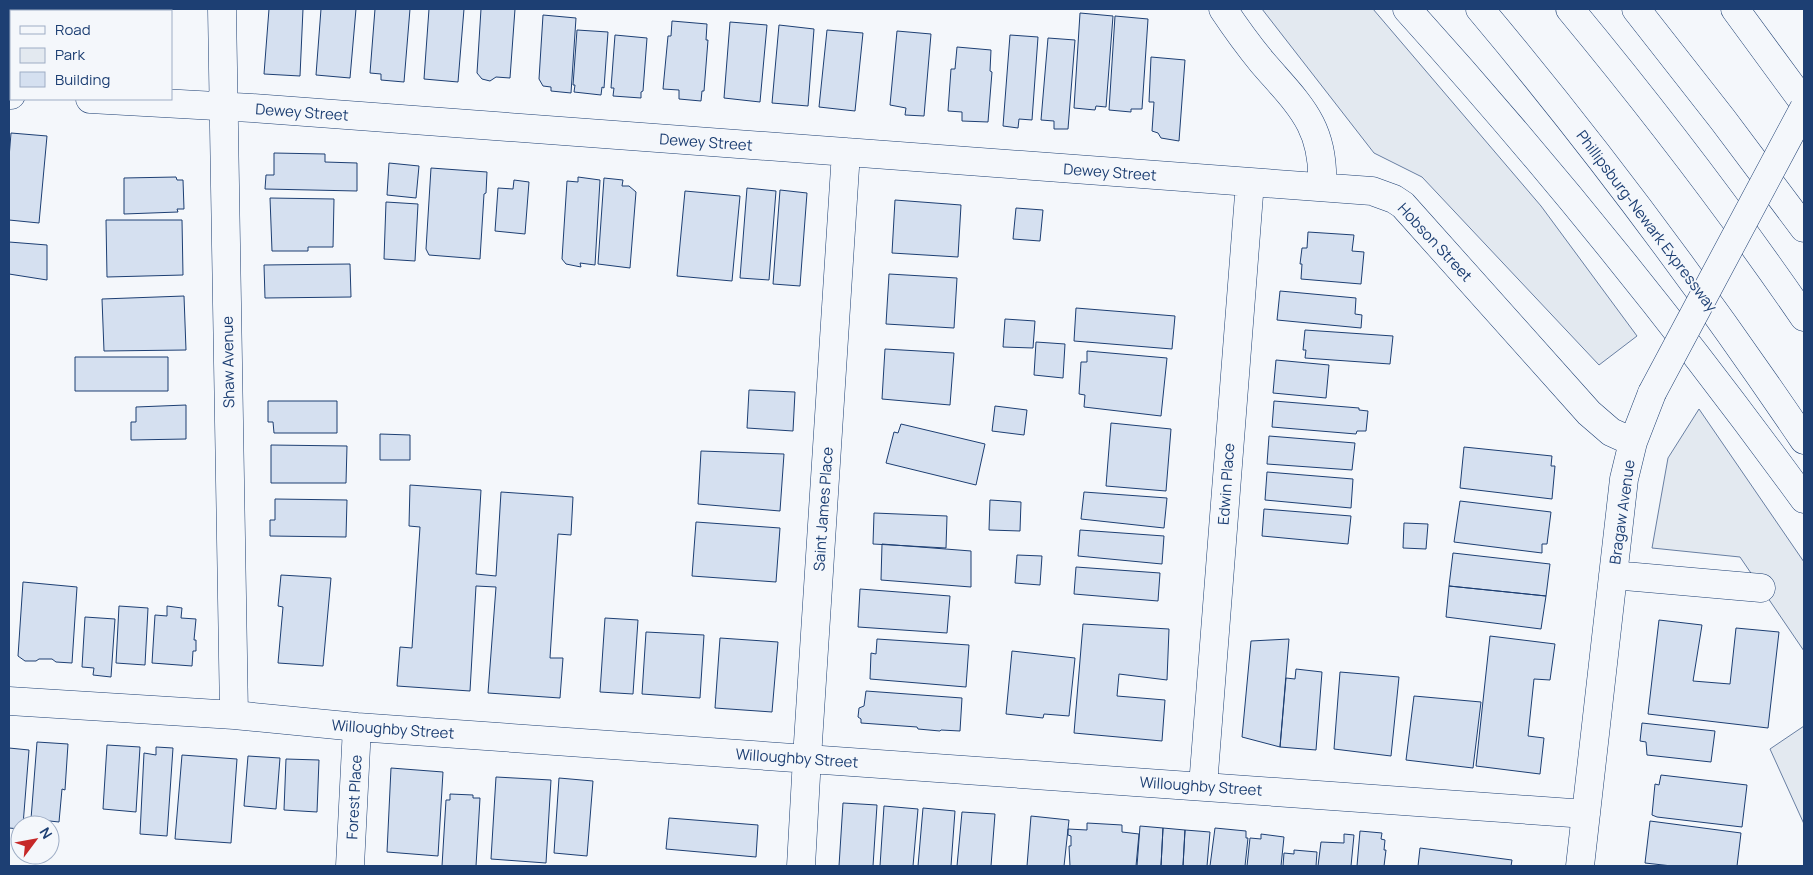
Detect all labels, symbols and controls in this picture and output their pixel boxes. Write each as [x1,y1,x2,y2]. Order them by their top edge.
legend [10,10,172,100]
text: Road [55,19,91,40]
text: Park [55,44,85,65]
text: Building [55,69,110,90]
street label: Dewey Street [255,98,349,126]
street label: Phillipsburg-Newark Expressway [1572,126,1722,316]
street label: Dewey Street [659,128,753,156]
street label: Dewey Street [1063,158,1157,186]
street label: Hobson Street [1393,198,1477,286]
street label: Shaw Avenue [217,316,239,408]
street label: Edwin Place [1213,442,1239,526]
street label: Saint James Place [808,446,838,572]
street label: Bragaw Avenue [1604,458,1640,566]
street label: Willoughby Street [331,714,455,744]
street label: Willoughby Street [735,743,859,773]
street label: Forest Place [341,754,367,840]
street label: Willoughby Street [1139,771,1263,801]
north arrow [10,815,60,865]
text: N [36,824,57,842]

